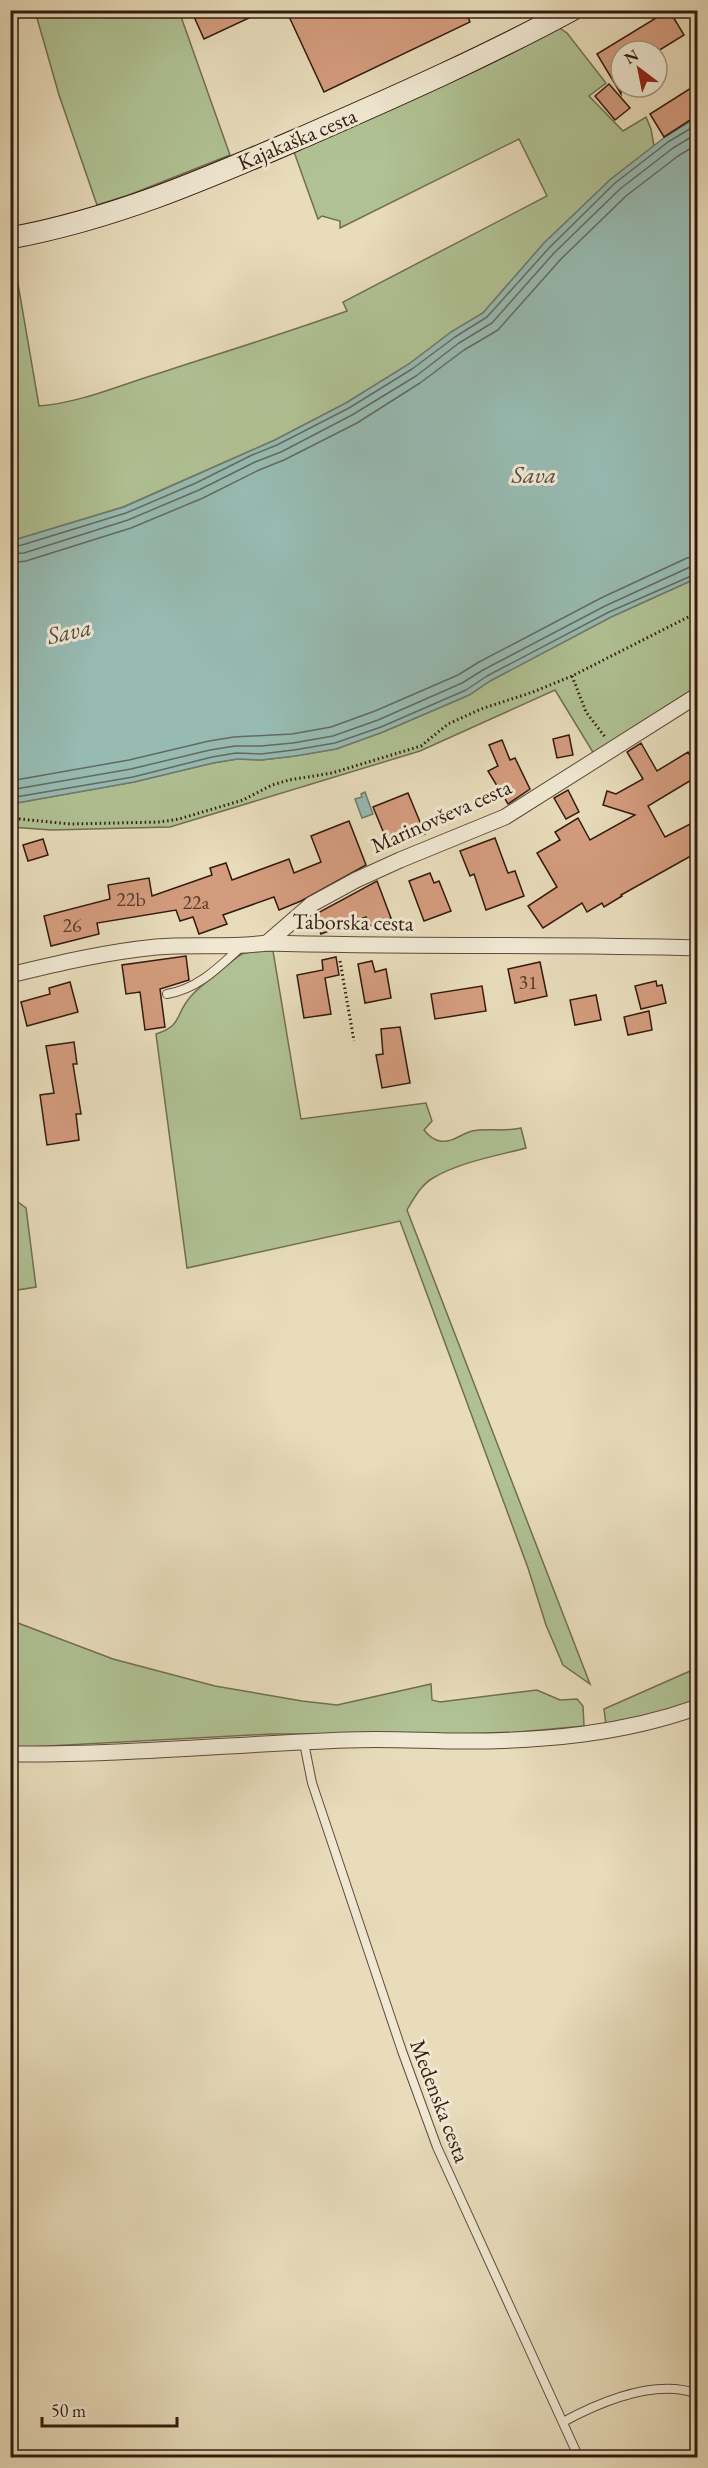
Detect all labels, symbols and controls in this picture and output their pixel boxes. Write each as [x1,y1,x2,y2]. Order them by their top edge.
north arrow [609,39,669,99]
text: N [620,44,642,69]
street label: Kajakaška cesta [233,101,361,177]
water label: Sava [511,459,556,490]
water label: Sava [43,611,94,651]
street label: Marinovševa cesta [366,772,516,860]
house number: 22b [116,886,146,912]
house number: 22a [182,889,210,915]
street label: Taborska cesta [292,906,414,938]
house number: 26 [62,912,82,938]
house number: 31 [518,969,538,995]
street label: Medenska cesta [403,2035,477,2167]
scale bar [42,2390,177,2428]
text: 50 m [51,2399,86,2422]

